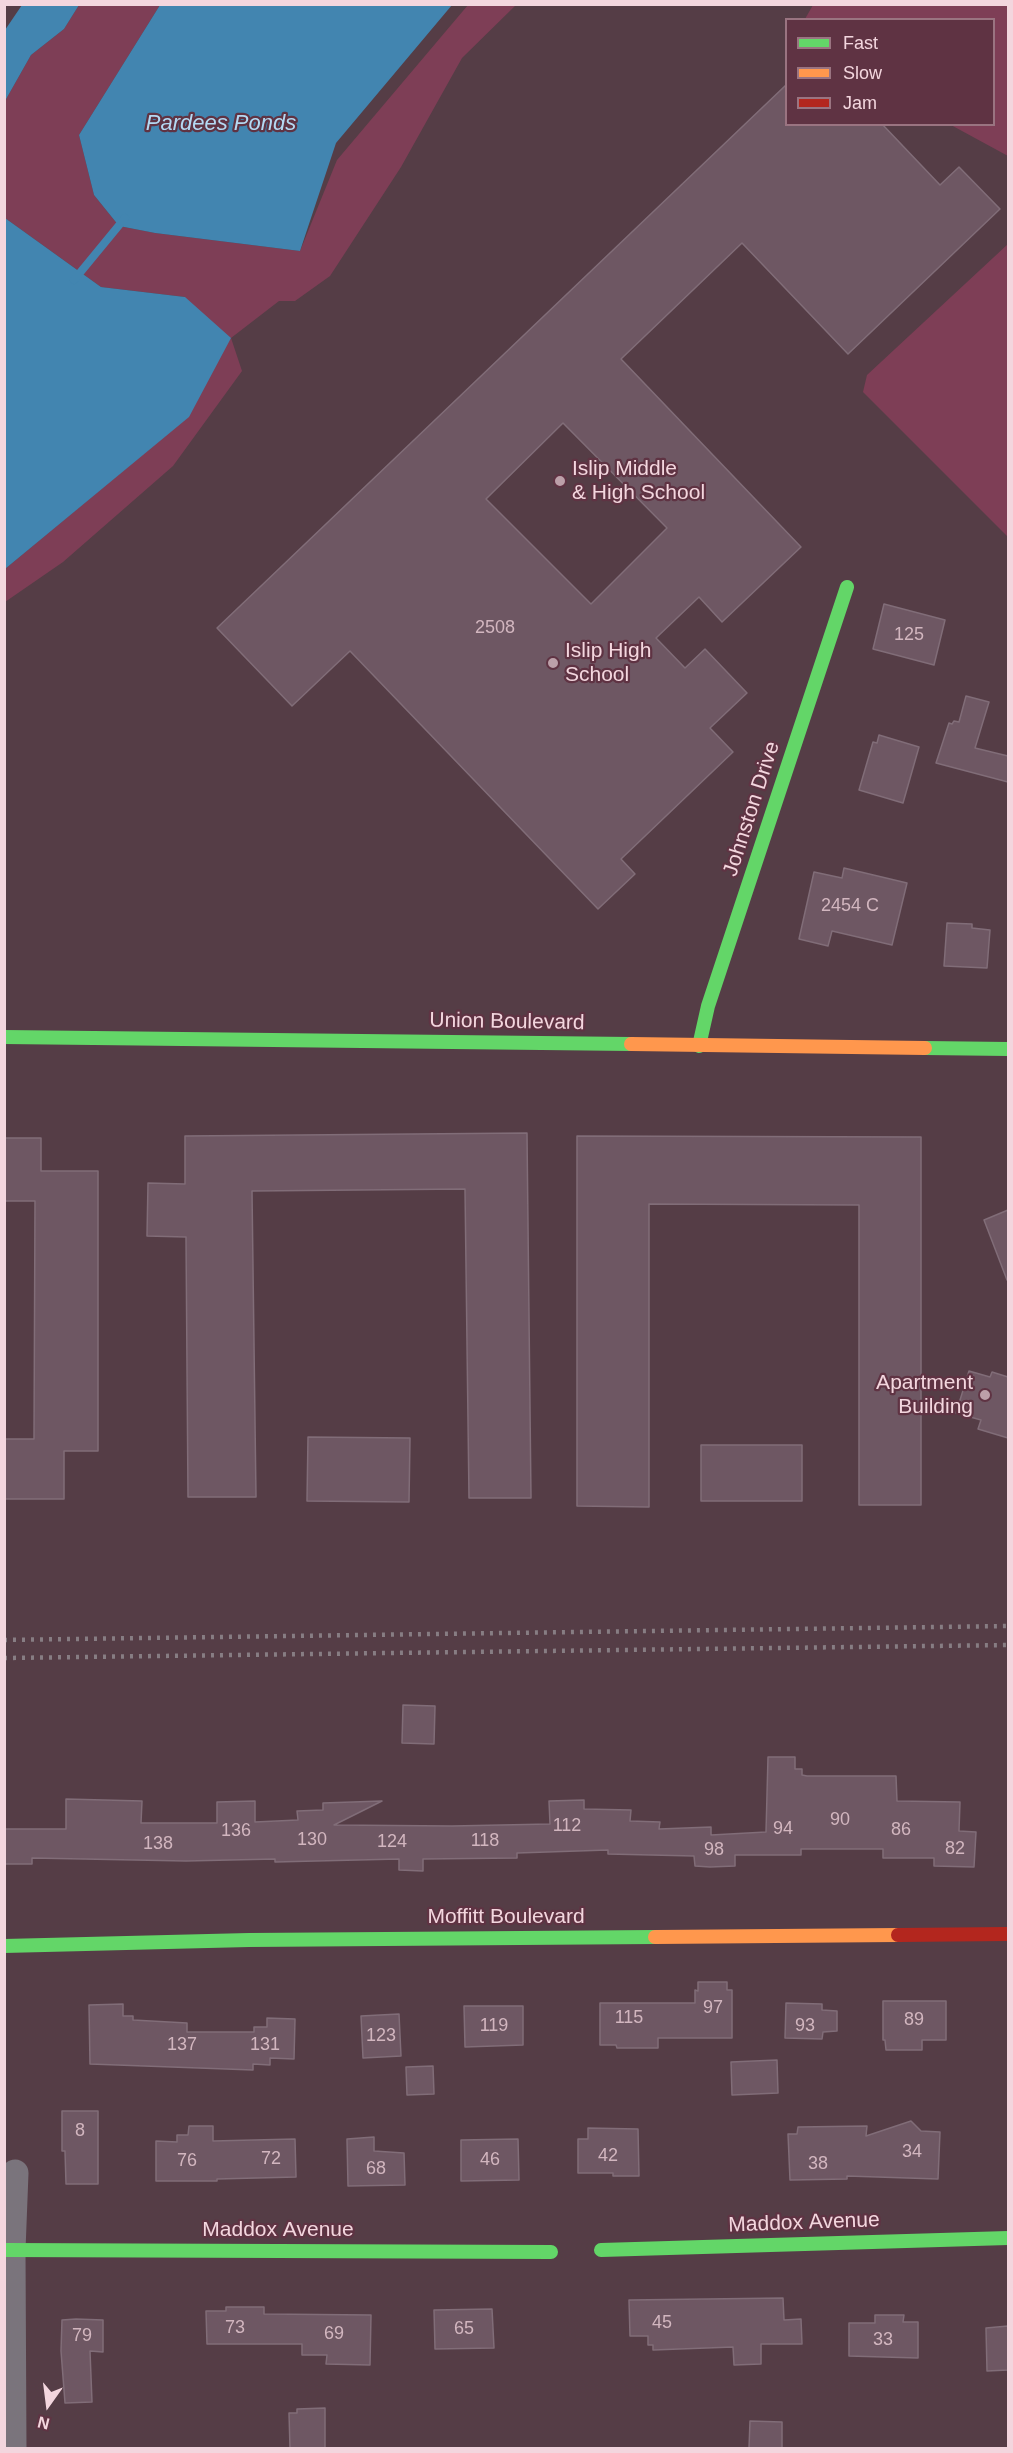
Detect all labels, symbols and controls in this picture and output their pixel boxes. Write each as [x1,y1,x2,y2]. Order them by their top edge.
legend [785,18,995,126]
text: Fast [843,33,878,53]
text: Slow [843,63,882,83]
text: Jam [843,93,877,113]
water label: Pardees Ponds [146,111,296,137]
place label: Islip Middle & High School [572,456,705,506]
marker: Islip Middle & High School [553,474,567,488]
house number: 2508 [475,617,515,639]
house number: 125 [894,624,924,646]
place label: Islip High School [565,638,651,688]
marker: Islip High School [546,656,560,670]
street label: Johnston Drive [718,738,786,880]
house number: 2454 C [821,895,879,917]
street label: Union Boulevard [429,1008,585,1036]
place label: Apartment Building [876,1370,973,1420]
marker: Apartment Building [978,1388,992,1402]
house number: 90 [830,1809,850,1831]
house number: 112 [553,1815,581,1837]
house number: 94 [773,1818,793,1840]
house number: 86 [891,1819,911,1841]
house number: 136 [221,1820,251,1842]
house number: 130 [297,1829,327,1851]
house number: 118 [471,1830,499,1852]
house number: 124 [377,1831,407,1853]
house number: 138 [143,1833,173,1855]
house number: 82 [945,1838,965,1860]
house number: 98 [704,1839,724,1861]
street label: Moffitt Boulevard [427,1904,585,1930]
house number: 97 [703,1997,723,2019]
house number: 115 [615,2007,643,2029]
house number: 89 [904,2009,924,2031]
house number: 119 [480,2015,508,2037]
house number: 93 [795,2015,815,2037]
house number: 123 [366,2025,396,2047]
house number: 137 [167,2034,197,2056]
house number: 131 [250,2034,280,2056]
house number: 8 [75,2120,85,2142]
house number: 34 [902,2141,922,2163]
house number: 42 [598,2145,618,2167]
house number: 72 [261,2148,281,2170]
house number: 46 [480,2149,500,2171]
house number: 76 [177,2150,197,2172]
house number: 38 [808,2153,828,2175]
house number: 68 [366,2158,386,2180]
street label: Maddox Avenue [728,2208,880,2238]
street label: Maddox Avenue [202,2217,354,2243]
house number: 45 [652,2312,672,2334]
house number: 73 [225,2317,245,2339]
house number: 65 [454,2318,474,2340]
house number: 69 [324,2323,344,2345]
house number: 79 [72,2325,92,2347]
house number: 33 [873,2329,893,2351]
north arrow [18,2375,78,2435]
text: N [36,2413,51,2433]

